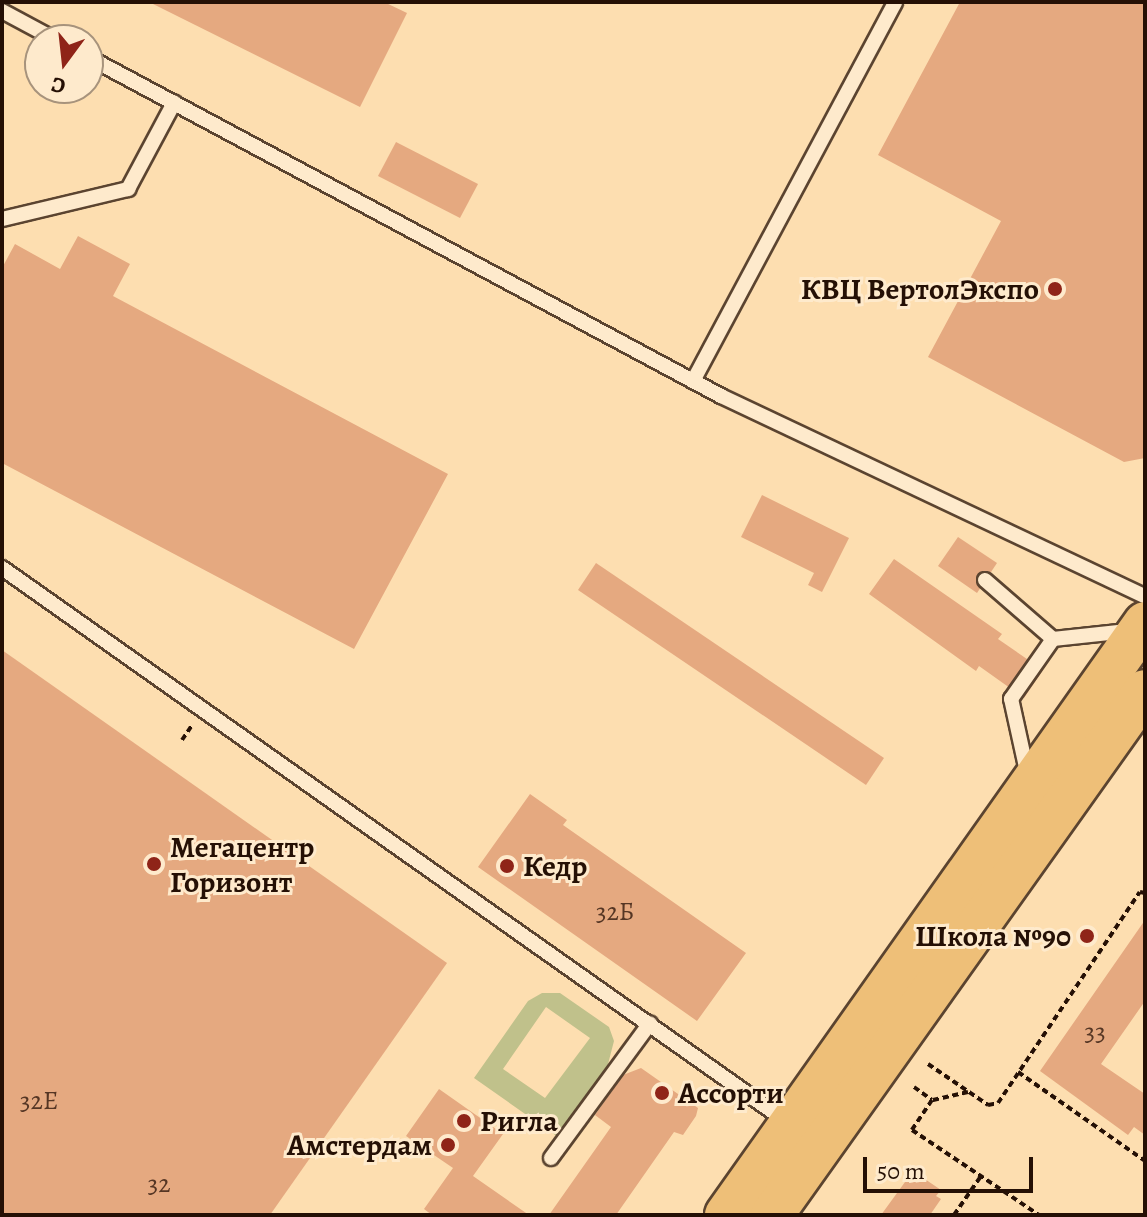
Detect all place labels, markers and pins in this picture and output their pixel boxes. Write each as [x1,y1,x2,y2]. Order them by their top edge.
place label: КВЦ ВертолЭкспо [801,271,1039,307]
marker: КВЦ ВертолЭкспо [1046,280,1064,298]
place label: Мегацентр Горизонт [170,829,314,900]
place label: Кедр [523,848,587,884]
marker: Мегацентр Горизонт [145,855,163,873]
marker: Кедр [498,857,516,875]
place label: Школа №90 [915,918,1071,954]
marker: Школа №90 [1078,927,1096,945]
place label: Ассорти [678,1075,784,1111]
marker: Ассорти [653,1084,671,1102]
place label: Ригла [480,1103,558,1139]
marker: Ригла [455,1112,473,1130]
place label: Амстердам [287,1127,432,1163]
marker: Амстердам [439,1136,457,1154]

